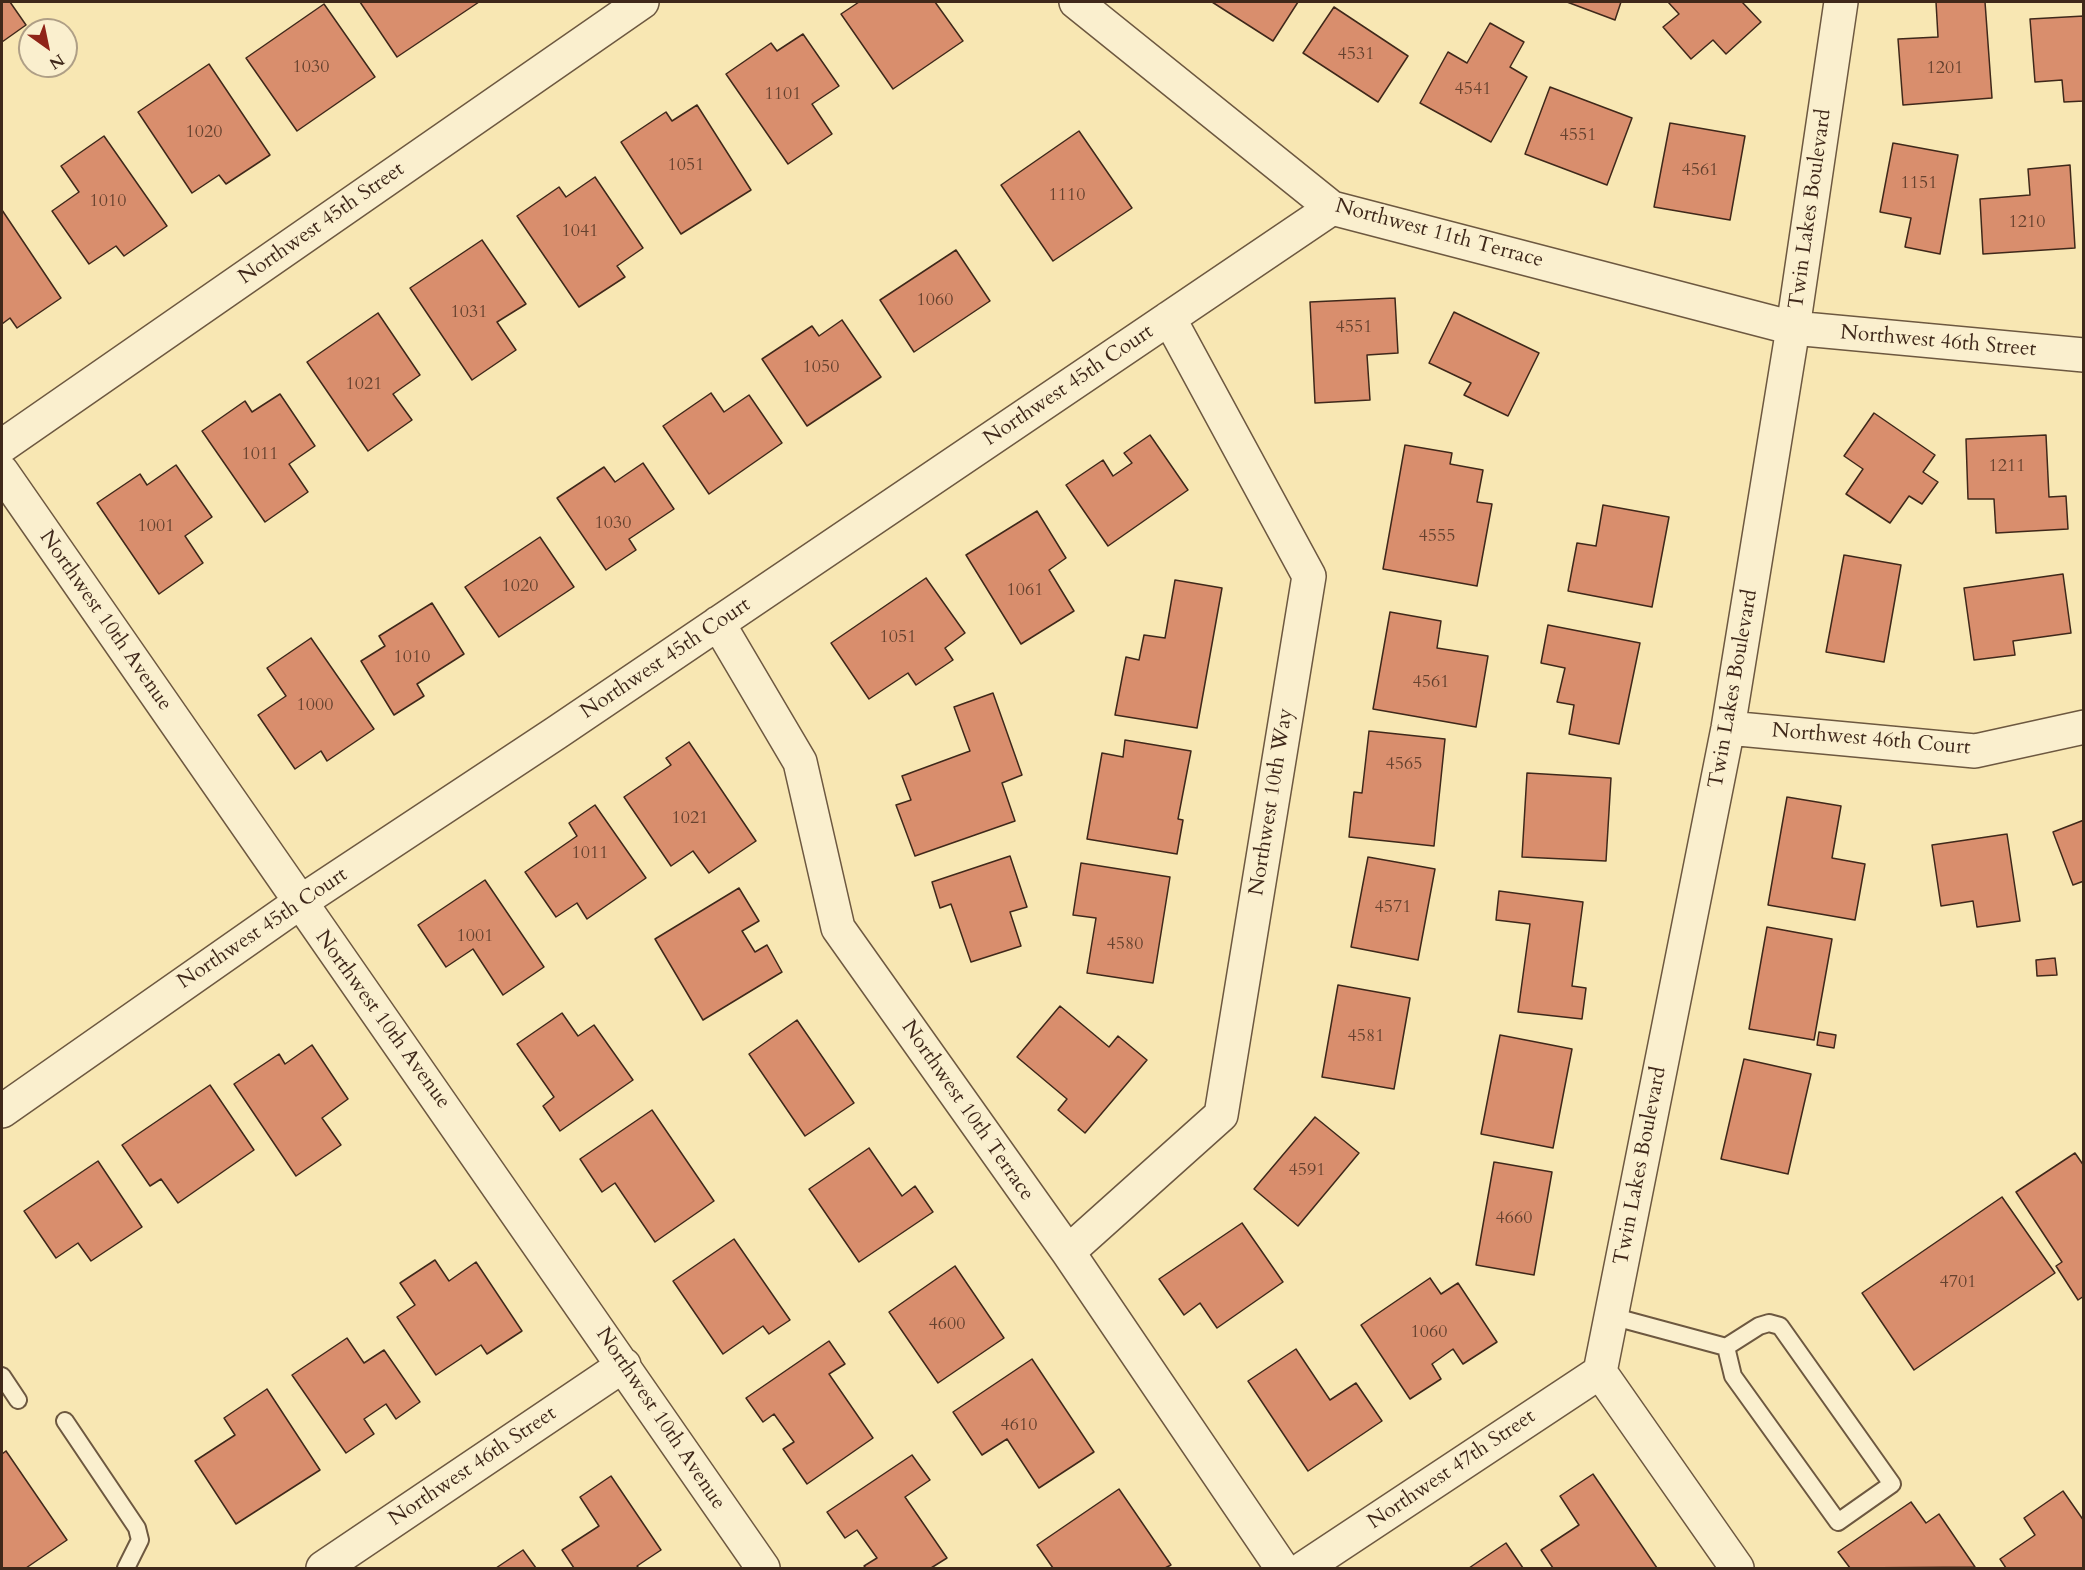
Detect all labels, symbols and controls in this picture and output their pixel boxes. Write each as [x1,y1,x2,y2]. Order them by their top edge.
north arrow [18,18,78,78]
house number: 4531 [1338,44,1374,66]
text: N [45,48,69,74]
house number: 1030 [293,57,329,79]
house number: 1201 [1927,58,1963,80]
house number: 4541 [1455,79,1491,101]
house number: 1101 [765,84,801,106]
street label: Twin Lakes Boulevard [1785,107,1837,311]
house number: 1020 [186,122,222,144]
house number: 4551 [1560,125,1596,147]
house number: 1051 [668,155,704,177]
street label: Northwest 45th Street [234,157,410,291]
house number: 4561 [1682,160,1718,182]
house number: 1151 [1901,173,1937,195]
house number: 1110 [1049,185,1085,207]
house number: 1010 [90,191,126,213]
street label: Northwest 11th Terrace [1332,194,1546,274]
house number: 1210 [2009,212,2045,234]
house number: 1041 [562,221,598,243]
house number: 1060 [917,290,953,312]
house number: 1031 [451,302,487,324]
house number: 4551 [1336,317,1372,339]
street label: Northwest 45th Court [979,320,1159,452]
street label: Northwest 46th Street [1839,321,2037,363]
house number: 1050 [803,357,839,379]
house number: 1021 [346,374,382,396]
house number: 1011 [242,444,278,466]
house number: 1211 [1989,456,2025,478]
house number: 1030 [595,513,631,535]
house number: 1001 [138,516,174,538]
street label: Northwest 10th Avenue [33,526,177,716]
house number: 4555 [1419,526,1455,548]
house number: 1020 [502,576,538,598]
house number: 1061 [1007,580,1043,602]
street label: Twin Lakes Boulevard [1704,588,1764,790]
street label: Northwest 45th Court [576,593,756,725]
house number: 1051 [880,627,916,649]
house number: 1010 [394,647,430,669]
house number: 4561 [1413,672,1449,694]
house number: 1000 [297,695,333,717]
street label: Northwest 10th Way [1245,706,1299,898]
street label: Northwest 46th Court [1771,719,1971,761]
house number: 4565 [1386,754,1422,776]
house number: 1021 [672,808,708,830]
house number: 1011 [572,843,608,865]
street label: Northwest 45th Court [173,863,353,995]
house number: 4571 [1375,897,1411,919]
street label: Northwest 10th Avenue [309,926,455,1114]
house number: 1001 [457,926,493,948]
house number: 4580 [1107,934,1143,956]
street label: Northwest 10th Terrace [895,1016,1039,1206]
house number: 4581 [1348,1026,1384,1048]
street label: Twin Lakes Boulevard [1609,1065,1673,1267]
house number: 4591 [1289,1160,1325,1182]
house number: 4660 [1496,1208,1532,1230]
house number: 4701 [1940,1272,1976,1294]
house number: 4600 [929,1314,965,1336]
house number: 1060 [1411,1322,1447,1344]
street label: Northwest 10th Avenue [590,1323,730,1515]
street label: Northwest 46th Street [384,1402,562,1532]
street label: Northwest 47th Street [1363,1405,1541,1535]
house number: 4610 [1001,1415,1037,1437]

